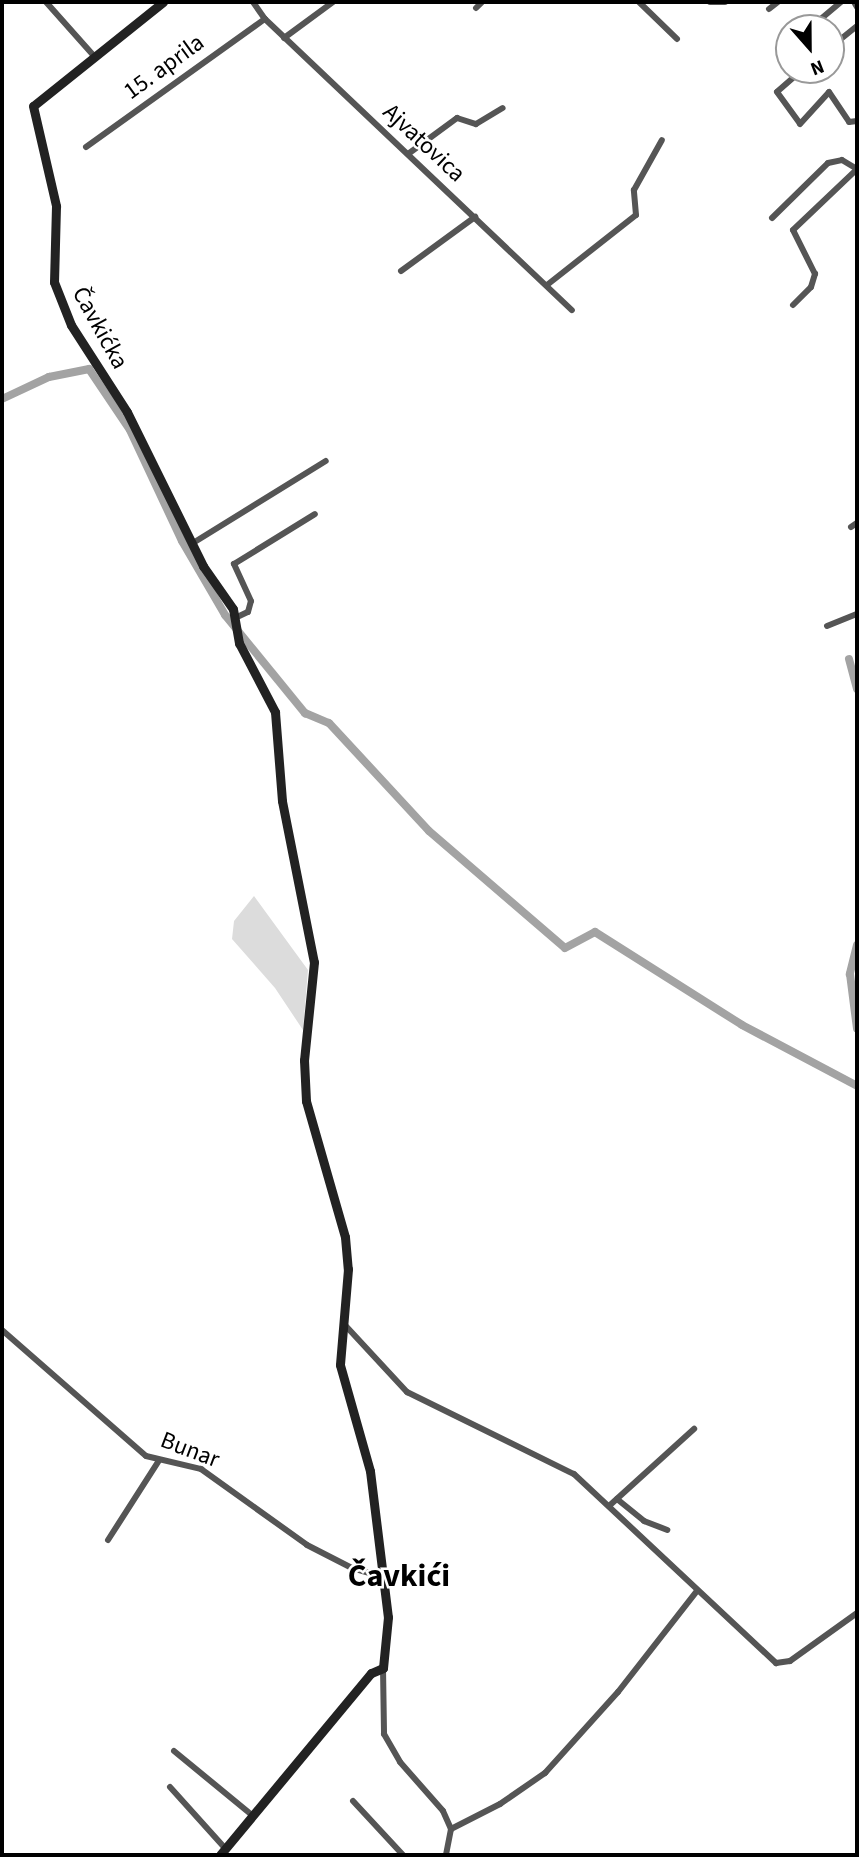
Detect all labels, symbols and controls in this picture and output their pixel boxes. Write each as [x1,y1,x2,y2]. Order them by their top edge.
north arrow [775,14,845,84]
street label: 15. aprila [118,28,210,106]
text: N [806,52,828,82]
street label: Ajvatovica [377,98,471,188]
street label: Čavkićka [66,282,134,374]
street label: Bunar [156,1426,224,1474]
district label: Čavkići [348,1557,450,1595]

